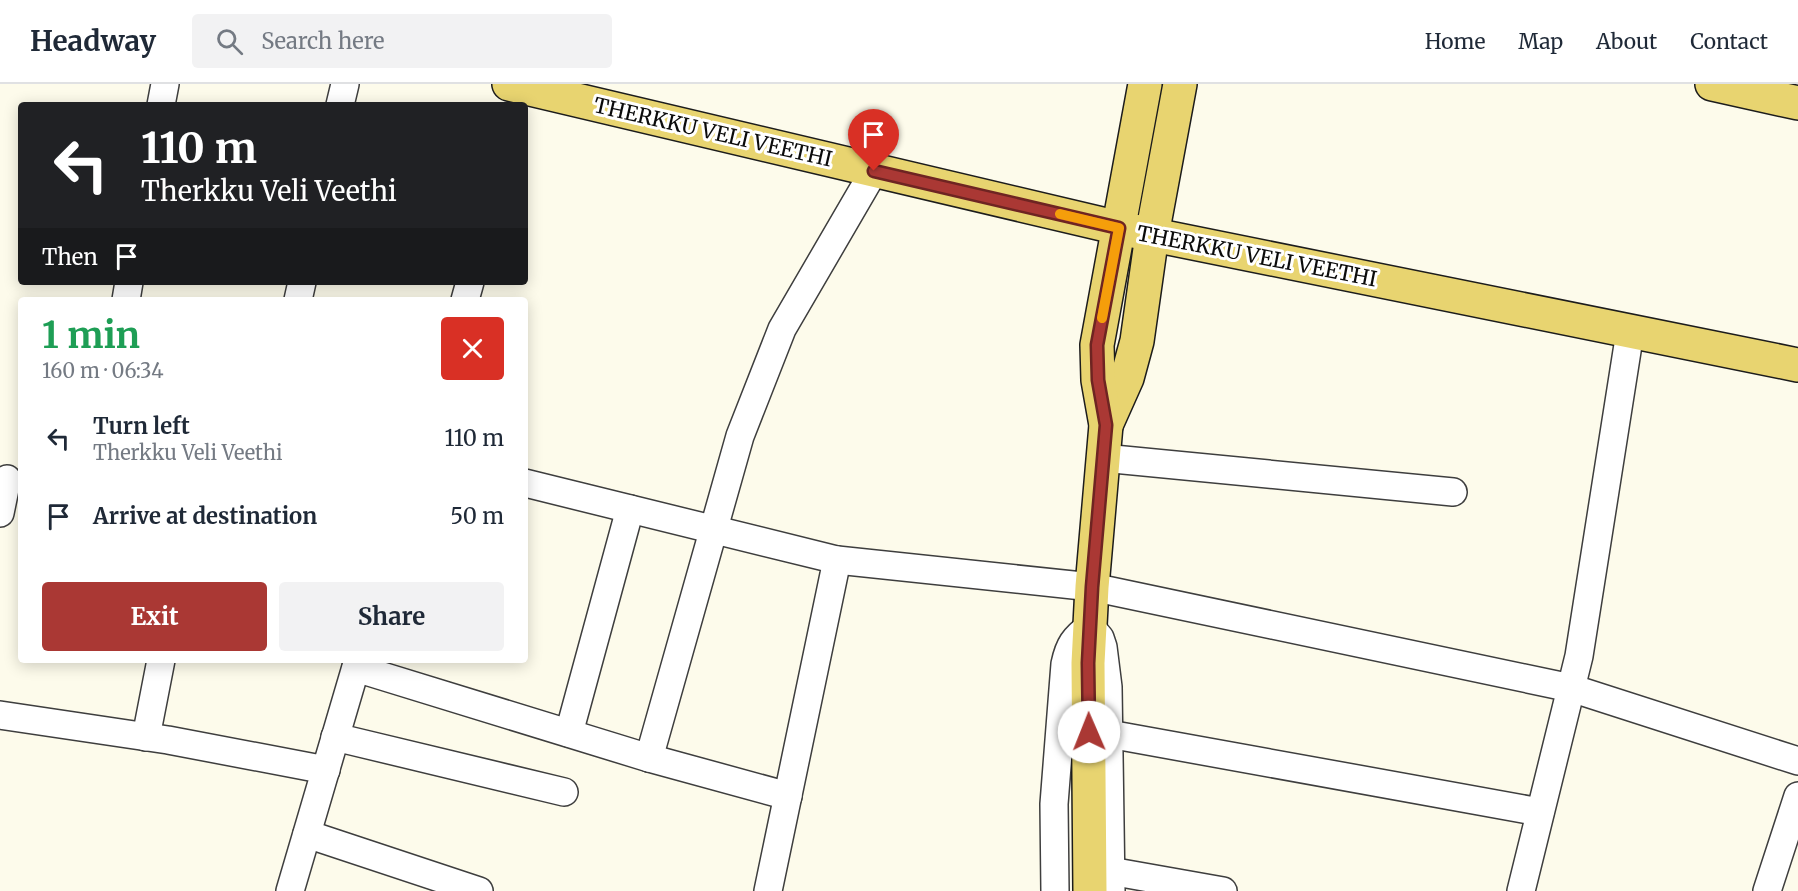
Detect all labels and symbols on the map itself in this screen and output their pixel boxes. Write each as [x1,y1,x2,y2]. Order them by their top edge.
street label: THERKKU VELI VEETHI [591,91,835,173]
pin [848,109,899,171]
street label: THERKKU VELI VEETHI [1135,219,1379,293]
position arrow [1057,700,1121,764]

